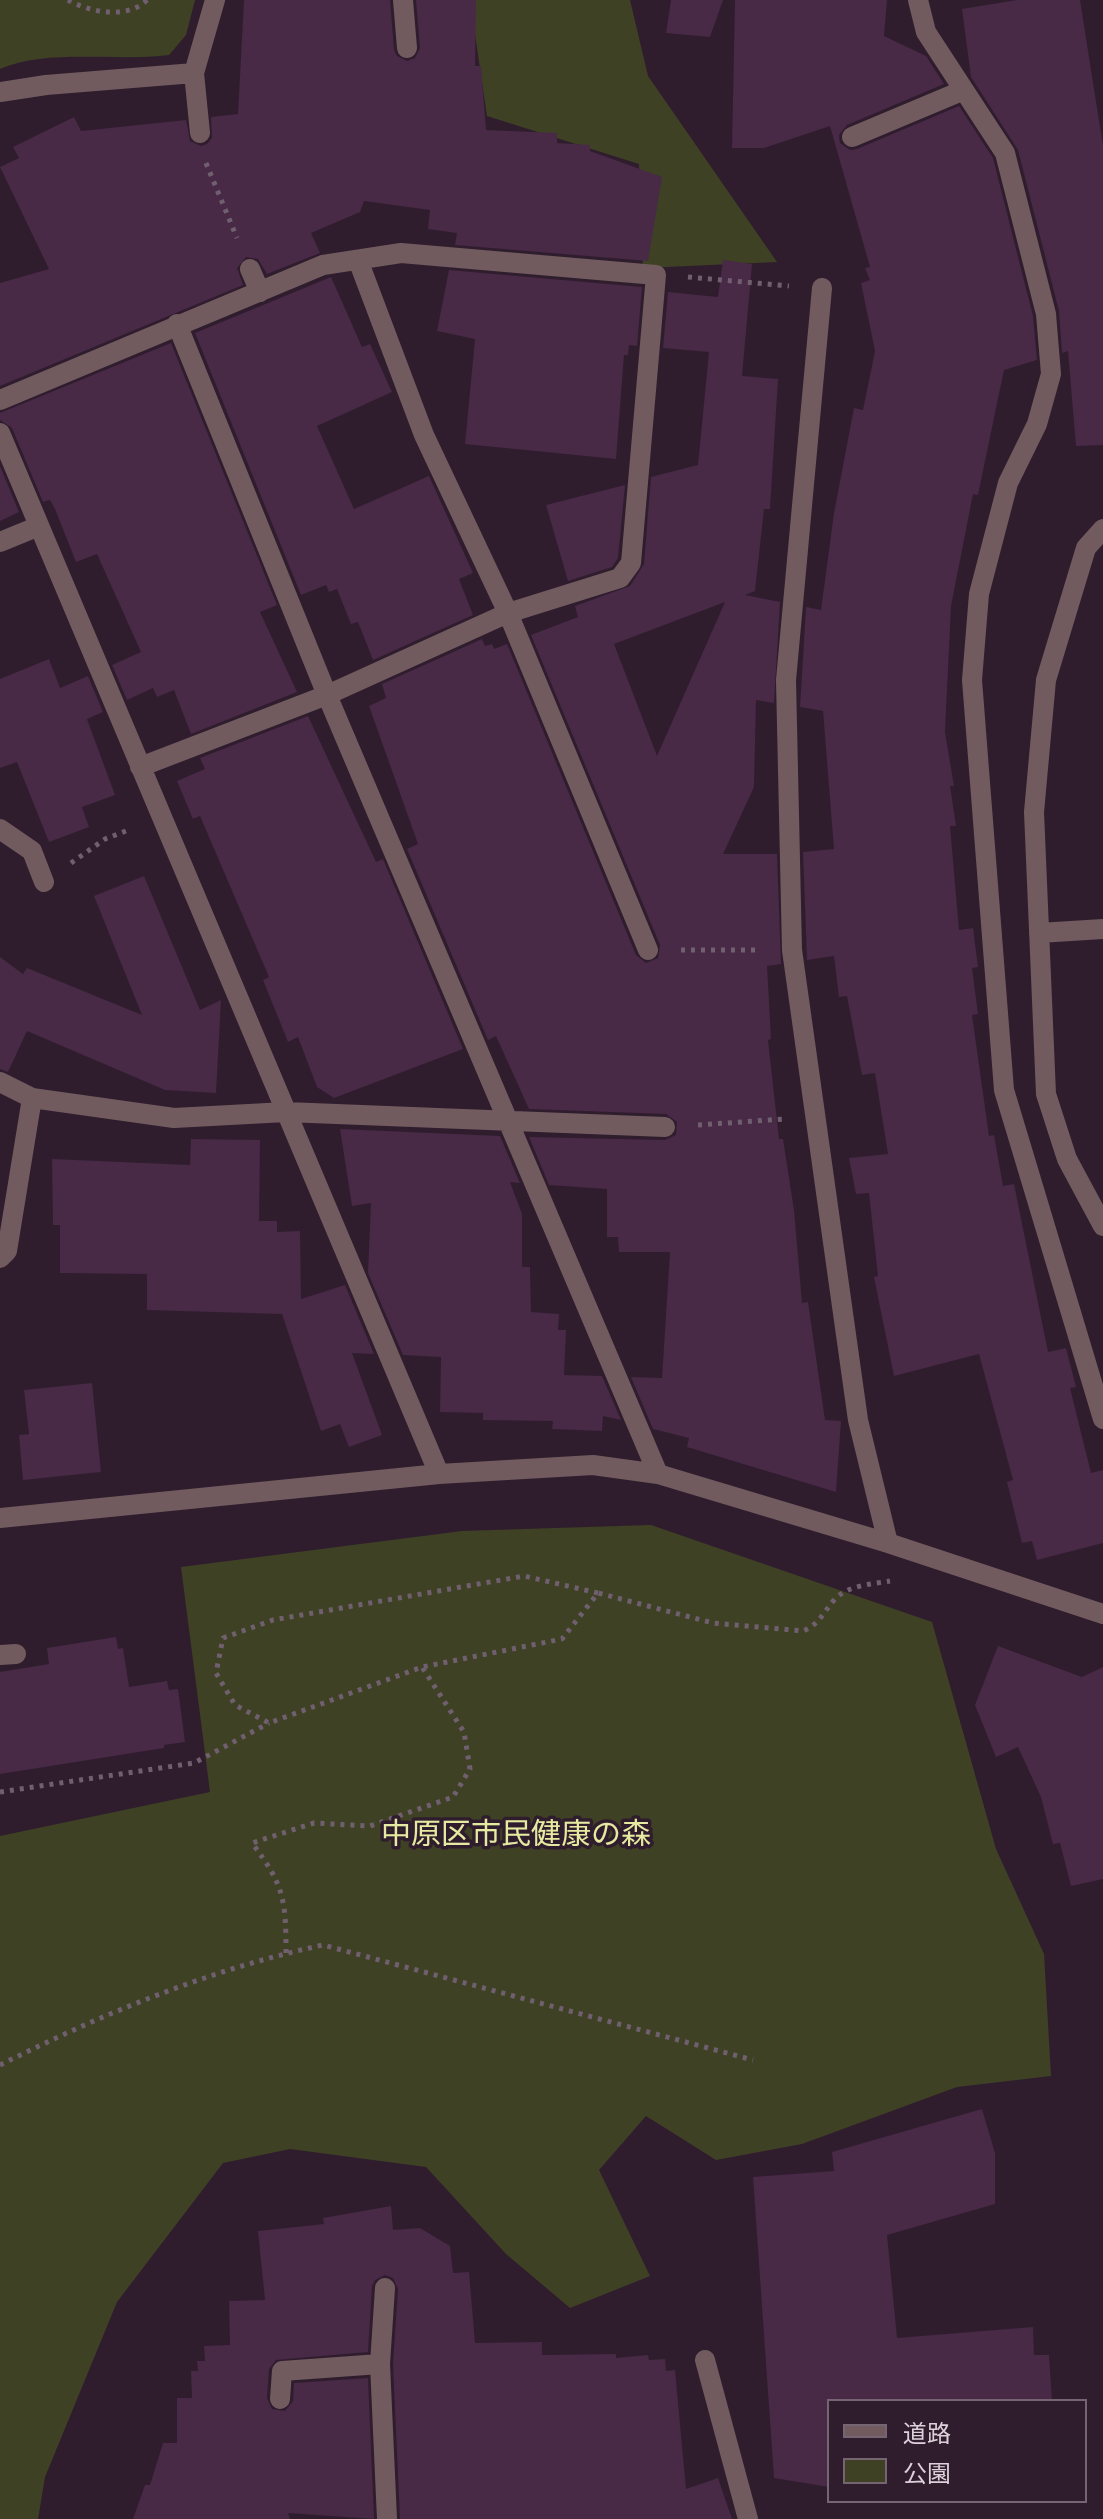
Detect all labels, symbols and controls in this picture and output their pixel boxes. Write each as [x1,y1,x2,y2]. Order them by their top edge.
park label: 中原区市民健康の森 [381,1818,651,1854]
legend [827,2399,1087,2503]
text: 道路 [903,2418,951,2449]
text: 公園 [903,2458,951,2489]

